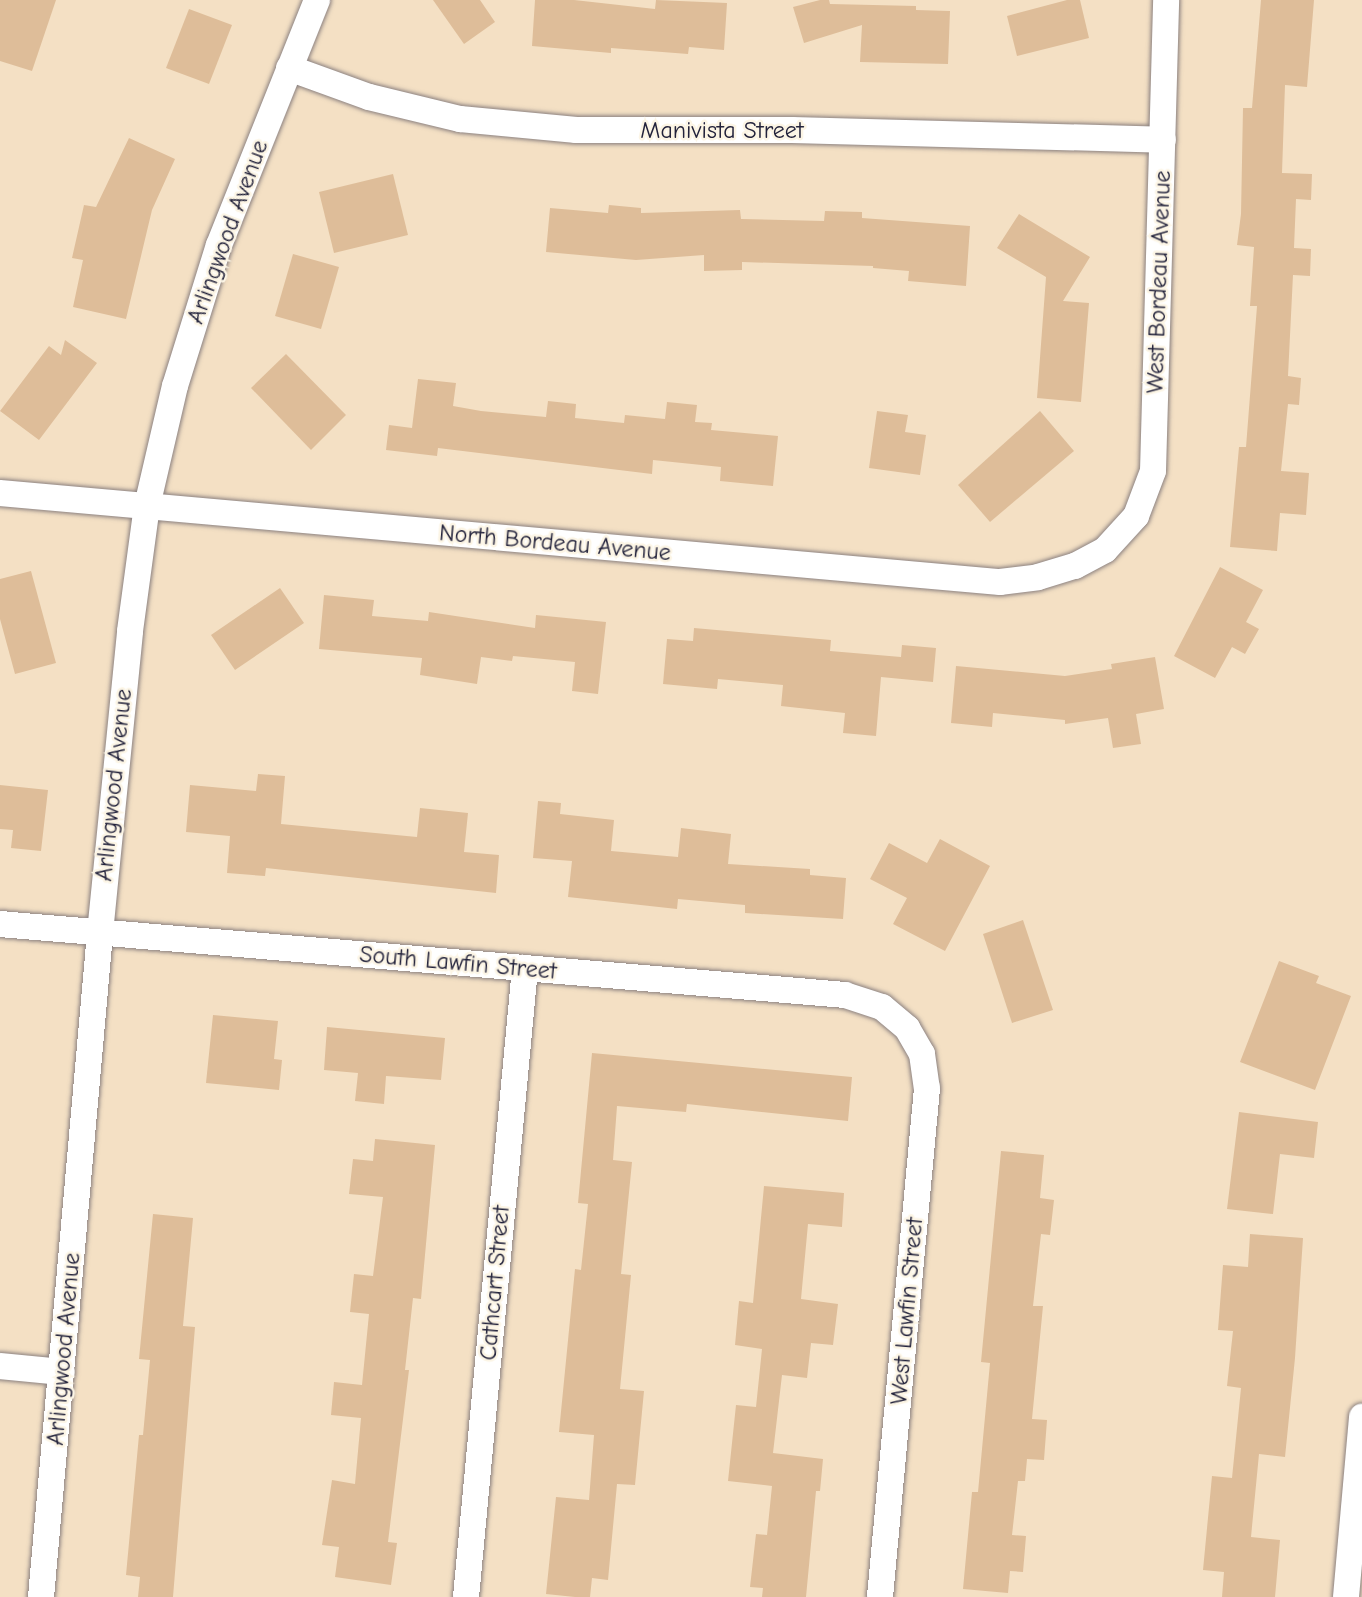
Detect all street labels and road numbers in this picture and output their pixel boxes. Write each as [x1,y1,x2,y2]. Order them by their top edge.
street label: Manivista Street [640,117,804,145]
street label: Arlingwood Avenue [181,136,275,328]
street label: West Bordeau Avenue [1141,170,1177,394]
street label: North Bordeau Avenue [438,519,672,567]
street label: Arlingwood Avenue [90,687,138,883]
street label: South Lawfin Street [358,940,558,986]
street label: Cathcart Street [474,1204,516,1362]
street label: West Lawfin Street [884,1216,930,1406]
street label: Arlingwood Avenue [41,1251,87,1447]

